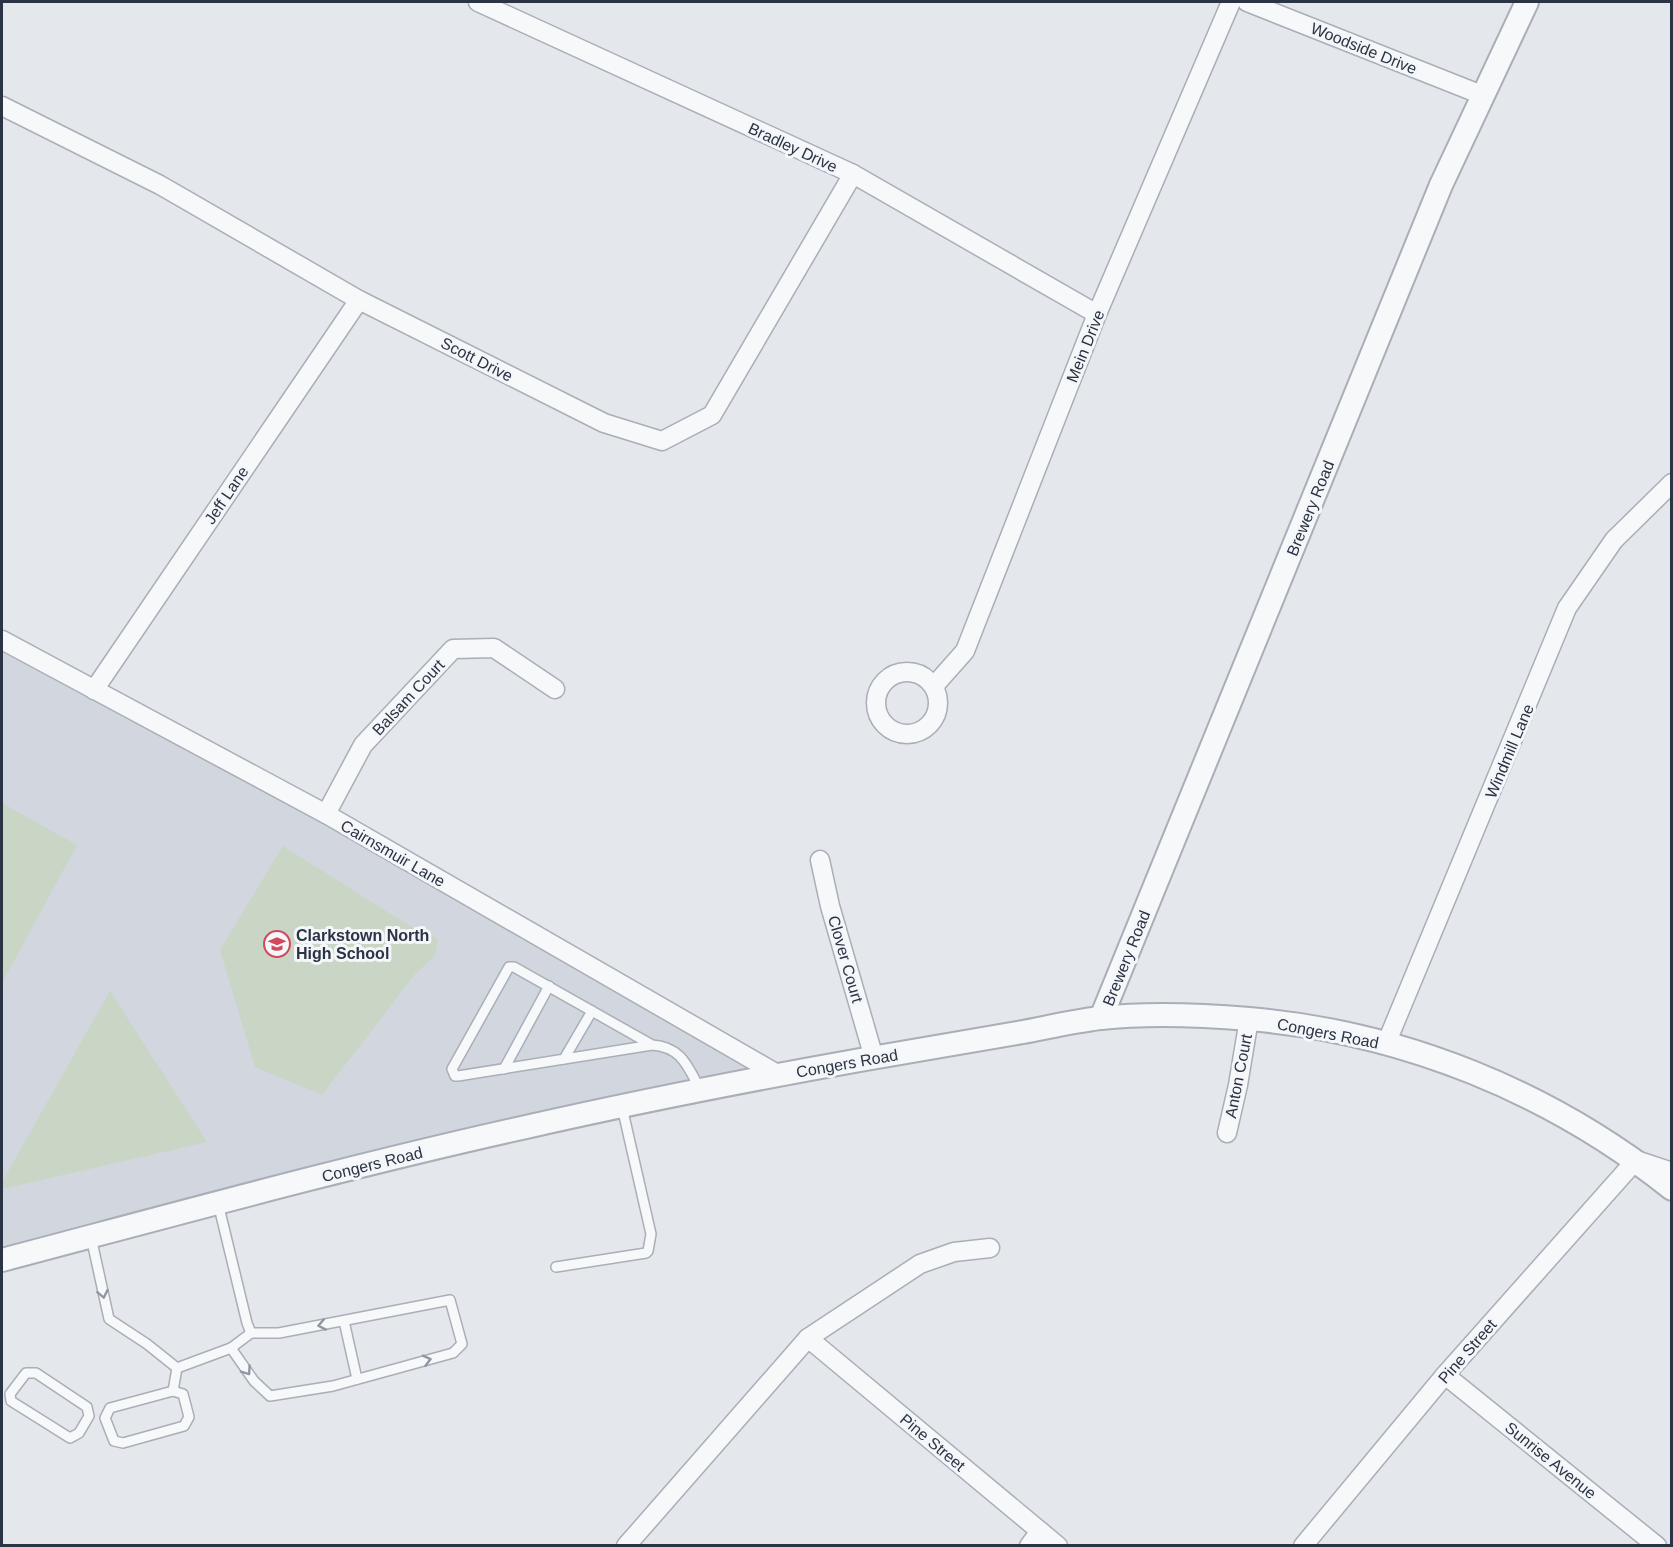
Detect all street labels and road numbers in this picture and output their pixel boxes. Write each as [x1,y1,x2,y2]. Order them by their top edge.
street label: Woodside Drive [1308,19,1419,77]
street label: Bradley Drive [746,119,840,175]
street label: Mein Drive [1063,307,1108,385]
street label: Scott Drive [438,334,516,385]
street label: Brewery Road [1284,458,1337,558]
street label: Jeff Lane [201,463,252,527]
street label: Balsam Court [369,656,448,739]
street label: Windmill Lane [1482,702,1537,801]
street label: Cairnsmuir Lane [338,817,448,890]
street label: Brewery Road [1100,908,1153,1008]
street label: Clover Court [825,914,866,1005]
street label: Congers Road [1276,1015,1380,1052]
street label: Anton Court [1222,1032,1255,1120]
street label: Congers Road [795,1046,899,1081]
street label: Congers Road [320,1144,424,1185]
street label: Pine Street [1435,1315,1500,1387]
street label: Pine Street [897,1410,969,1475]
street label: Sunrise Avenue [1502,1419,1600,1502]

